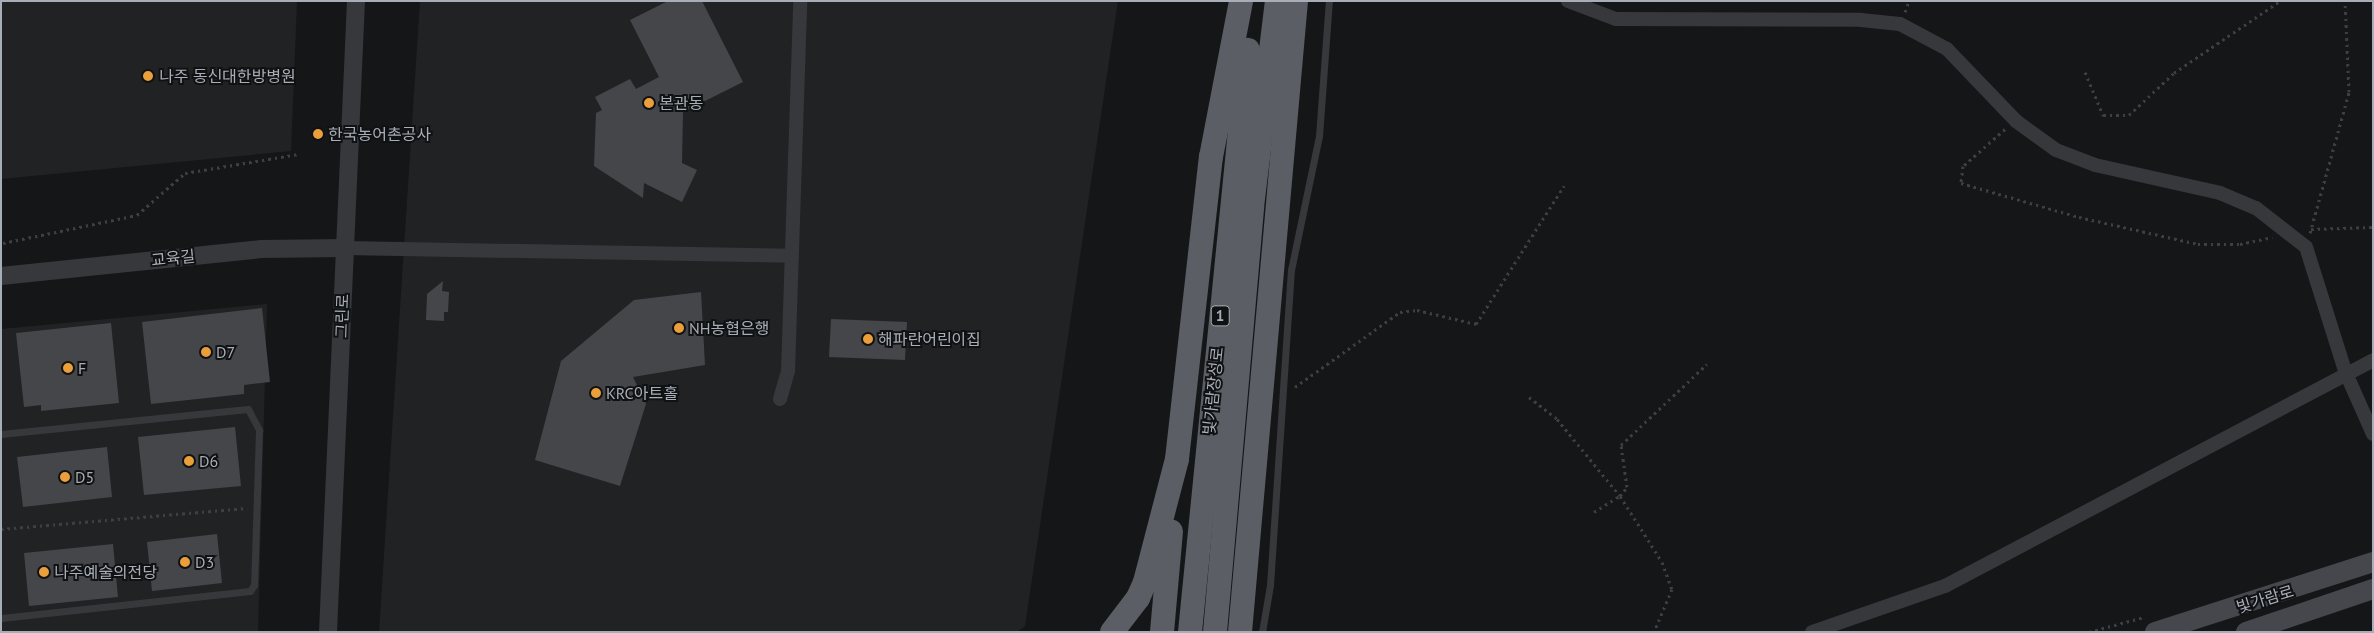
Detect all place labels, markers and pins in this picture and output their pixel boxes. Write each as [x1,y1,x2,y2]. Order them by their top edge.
place label: 나주 동신대한방병원 [159,66,296,86]
marker: 나주 동신대한방병원 [141,69,155,83]
place label: 본관동 [659,93,703,113]
marker: 본관동 [643,97,655,109]
place label: 한국농어촌공사 [328,124,431,144]
marker: 한국농어촌공사 [312,128,324,140]
place label: NH농협은행 [689,318,769,338]
marker: NH농협은행 [673,322,685,334]
place label: 해파란어린이집 [878,329,981,349]
marker: 해파란어린이집 [862,333,874,345]
place label: D7 [216,342,235,362]
marker: D7 [200,346,212,358]
place label: F [78,358,86,378]
marker: F [62,362,74,374]
place label: KRC아트홀 [606,383,678,403]
marker: KRC아트홀 [590,387,602,399]
place label: D6 [199,451,218,471]
marker: D6 [183,455,195,467]
place label: D5 [75,467,94,487]
marker: D5 [59,471,71,483]
place label: D3 [195,552,214,572]
marker: D3 [179,556,191,568]
place label: 나주예술의전당 [54,562,157,582]
marker: 나주예술의전당 [38,566,50,578]

